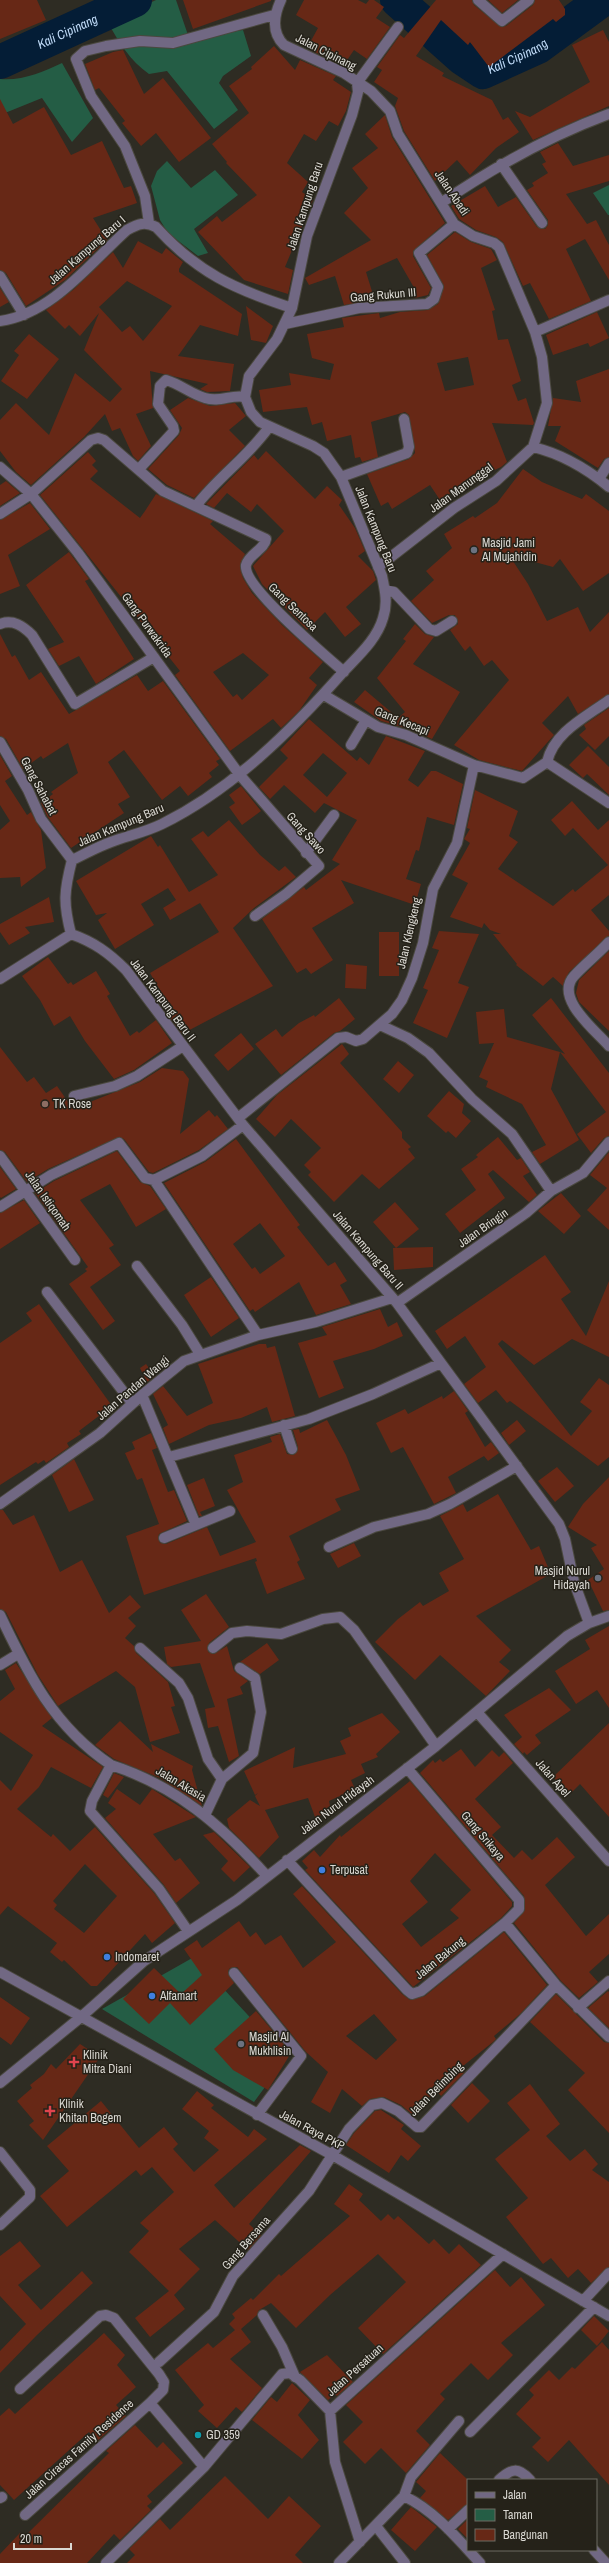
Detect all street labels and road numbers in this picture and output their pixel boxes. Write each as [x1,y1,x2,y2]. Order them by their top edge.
street label: Jalan Cipinang [293,30,360,74]
street label: Jalan Kampung Baru [283,160,327,252]
street label: Jalan Abadi [431,167,473,219]
street label: Jalan Kampung Baru I [45,212,129,288]
street label: Gang Rukun III [349,284,417,306]
street label: Jalan Manunggal [426,459,496,517]
street label: Jalan Kampung Baru [351,483,401,575]
street label: Gang Sentosa [265,579,322,635]
street label: Gang Purwakrida [118,589,176,661]
street label: Gang Kecapi [372,703,432,739]
street label: Gang Sahabat [17,754,61,818]
street label: Jalan Kampung Baru [76,800,166,850]
street label: Gang Sawo [283,809,329,857]
street label: Jalan Klengkeng [393,895,425,970]
street label: Jalan Kampung Baru II [126,955,200,1045]
street label: Jalan Istiqomah [22,1168,74,1234]
street label: Jalan Bringin [455,1205,511,1251]
street label: Jalan Kampung Baru II [329,1207,407,1293]
street label: Jalan Pandan Wangi [93,1352,173,1424]
street label: Jalan Apel [532,1756,574,1800]
street label: Jalan Akasia [153,1763,209,1805]
street label: Jalan Nurul Hidayah [297,1772,377,1838]
street label: Gang Srikaya [458,1808,509,1865]
street label: Jalan Bakung [412,1933,469,1983]
street label: Jalan Belimbing [405,2058,467,2120]
street label: Jalan Raya PKP [277,2106,348,2154]
street label: Gang Bersama [218,2212,274,2273]
street label: Jalan Persatuan [323,2340,387,2400]
street label: Jalan Ciracas Family Residence [21,2396,137,2502]

